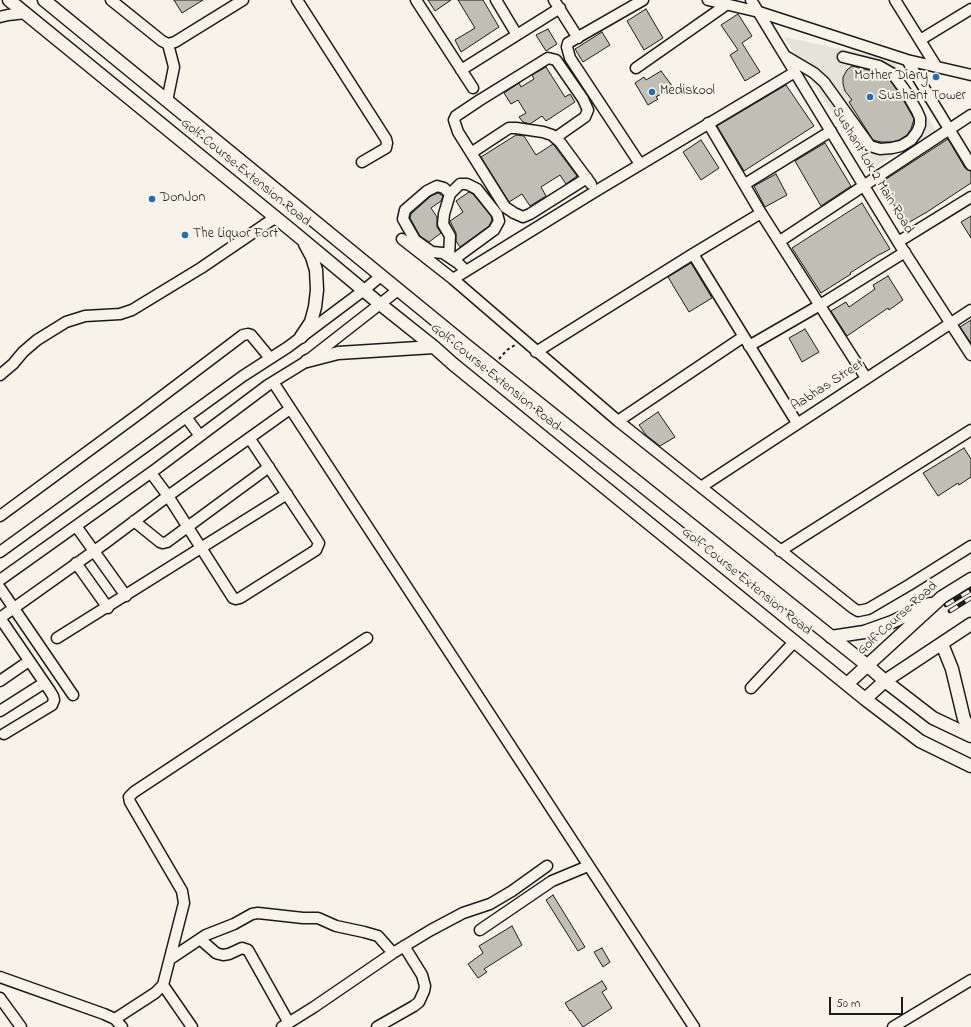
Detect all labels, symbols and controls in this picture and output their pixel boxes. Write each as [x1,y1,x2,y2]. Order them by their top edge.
place label: Mother Diary [854,69,928,85]
marker: Mother Diary [931,72,941,82]
place label: Mediskool [660,84,715,100]
marker: Mediskool [647,87,657,97]
place label: Sushant Tower [878,89,966,105]
marker: Sushant Tower [865,92,875,102]
street label: Sushant Lok 2 Main Road [827,105,917,237]
street label: Golf Course Extension Road [177,115,313,231]
place label: DonJon [160,191,205,207]
marker: DonJon [147,194,157,204]
place label: The Liquor Fort [193,227,278,243]
marker: The Liquor Fort [180,230,190,240]
street label: Golf Course Extension Road [427,320,563,436]
street label: Aabhas Street [789,356,867,416]
street label: Golf Course Extension Road [678,524,814,640]
street label: Golf Course Road [854,578,942,660]
scale bar [831,989,905,1015]
text: 50 m [836,995,860,1013]

